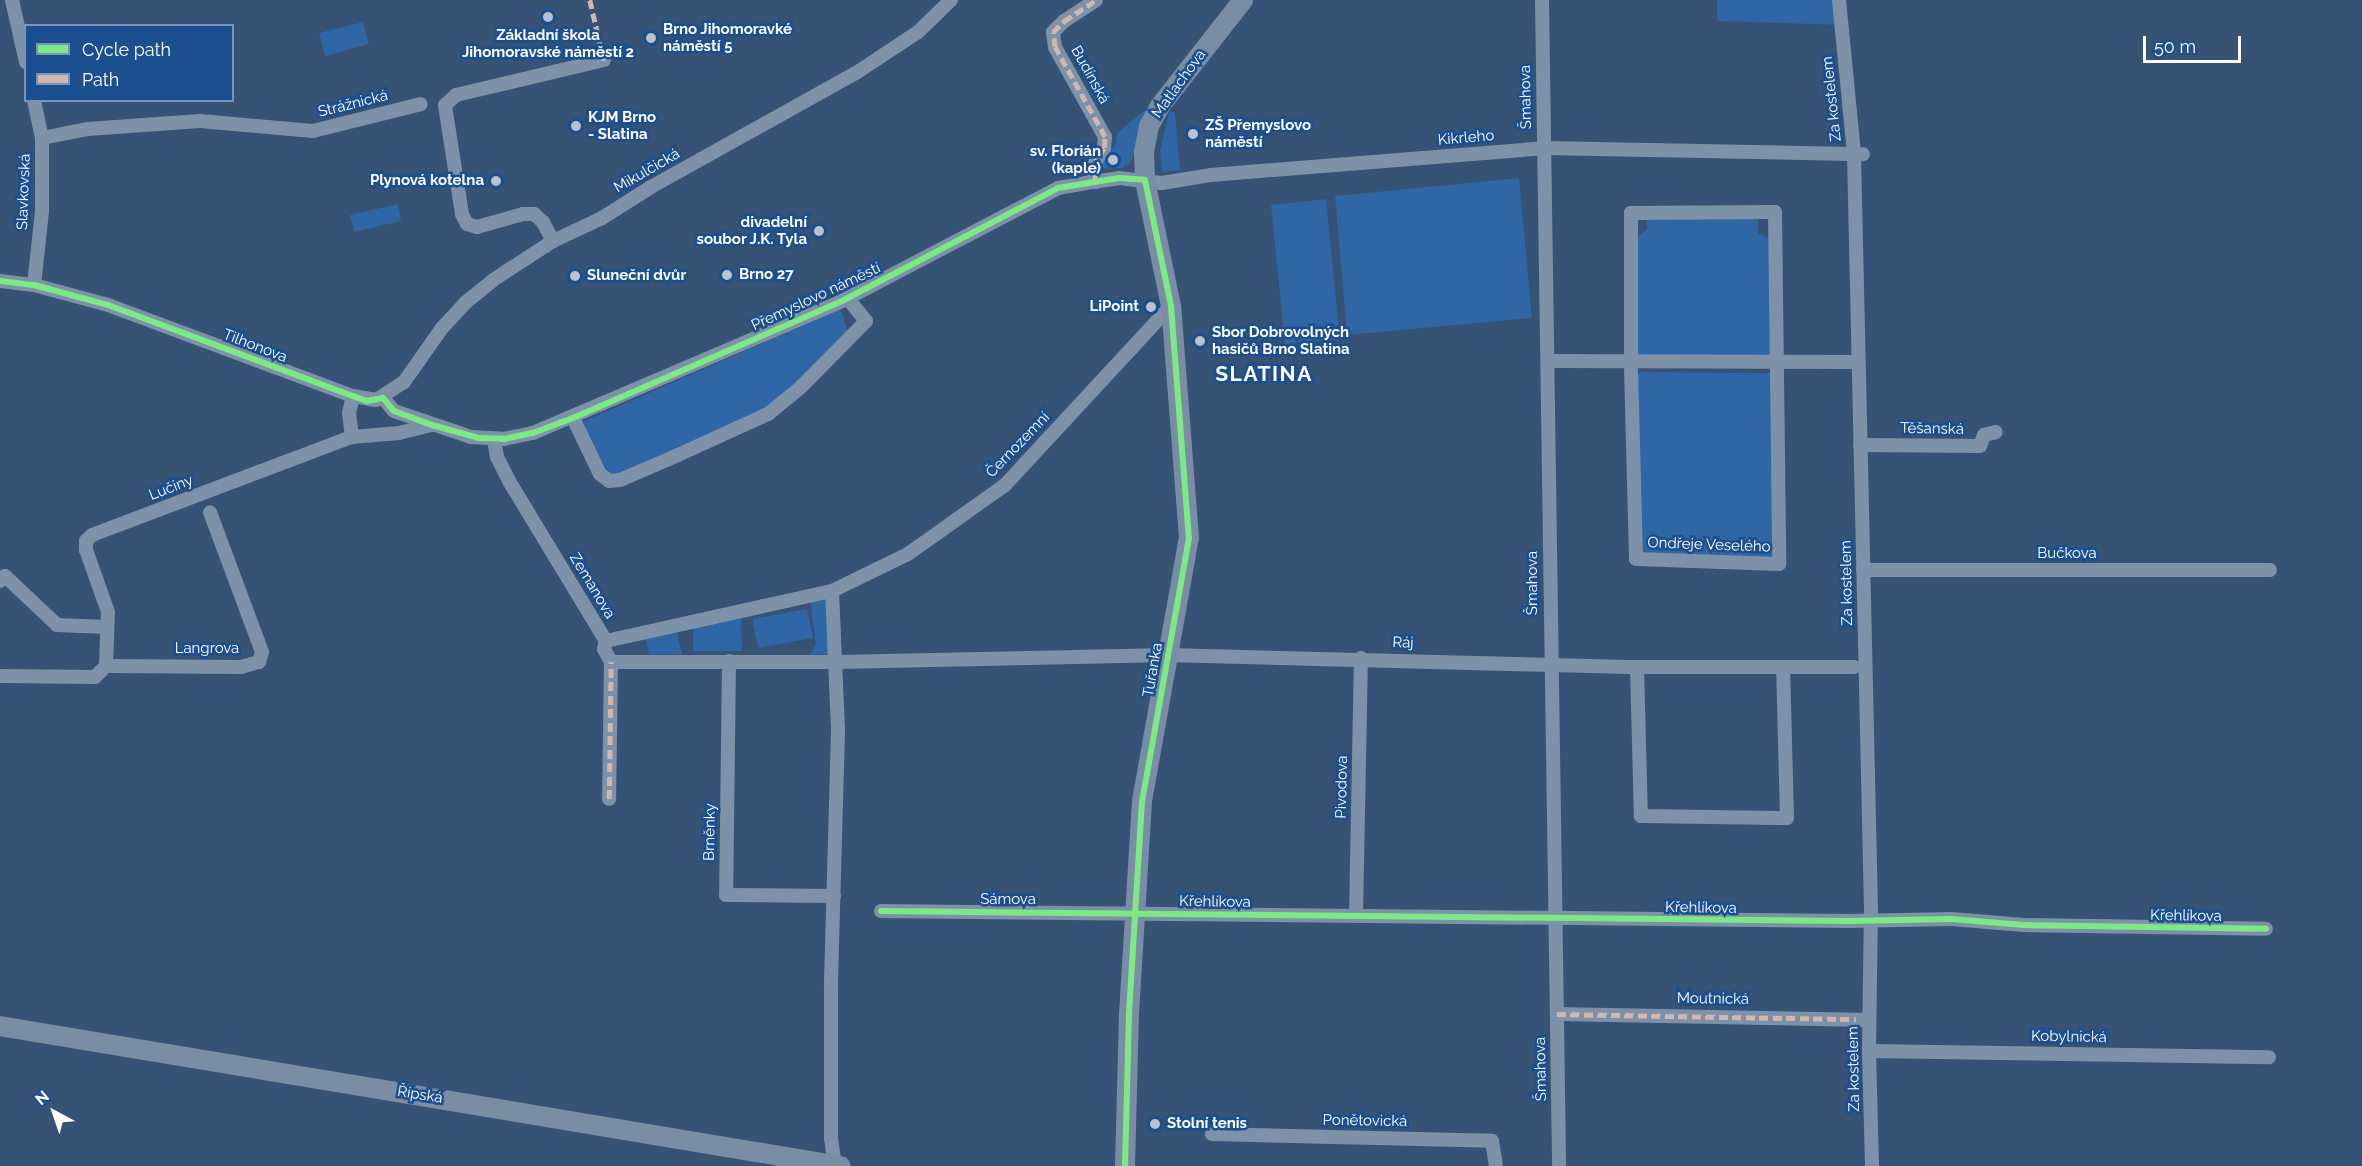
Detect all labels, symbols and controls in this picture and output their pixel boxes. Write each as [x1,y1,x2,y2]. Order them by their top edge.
marker: Základní škola Jihomoravské náměstí 2 [541,10,555,24]
place label: Brno Jihomoravké náměstí 5 [663,20,792,55]
legend [24,24,234,102]
scale bar [2146,24,2244,62]
place label: Základní škola Jihomoravské náměstí 2 [462,26,634,61]
marker: Brno Jihomoravké náměstí 5 [644,31,658,45]
text: 50 m [2154,36,2196,57]
text: Cycle path [82,39,171,60]
street label: Budínská [1067,43,1113,107]
street label: Matlachova [1148,46,1210,122]
street label: Za kostelem [1819,56,1845,142]
street label: Šmahova [1516,65,1536,129]
text: Path [82,69,119,90]
street label: Strážnická [316,87,390,121]
place label: KJM Brno - Slatina [588,108,656,143]
place label: ZŠ Přemyslovo náměstí [1205,116,1311,151]
marker: KJM Brno - Slatina [569,119,583,133]
marker: ZŠ Přemyslovo náměstí [1186,127,1200,141]
street label: Kikrleho [1437,127,1495,149]
place label: sv. Florián (kaple) [1030,142,1101,177]
street label: Mikulčická [611,145,683,197]
street label: Slavkovská [14,153,34,231]
marker: sv. Florián (kaple) [1106,153,1120,167]
place label: Plynová kotelna [370,172,484,190]
marker: Plynová kotelna [489,174,503,188]
place label: divadelní soubor J.K. Tyla [695,213,807,248]
marker: divadelní soubor J.K. Tyla [812,224,826,238]
street label: Přemyslovo náměstí [749,259,883,335]
place label: Brno 27 [739,266,794,284]
place label: Sluneční dvůr [587,267,686,285]
marker: Brno 27 [720,268,734,282]
marker: Sluneční dvůr [568,269,582,283]
place label: LiPoint [1090,298,1139,316]
marker: LiPoint [1144,300,1158,314]
place label: Sbor Dobrovolných hasičů Brno Slatina [1212,323,1350,358]
street label: Tilhonova [220,325,290,367]
marker: Sbor Dobrovolných hasičů Brno Slatina [1193,334,1207,348]
district label: SLATINA [1215,361,1313,387]
street label: Černozemní [982,409,1054,481]
street label: Těšanská [1900,419,1964,439]
street label: Lučiny [146,471,196,505]
street label: Ondřeje Veselého [1647,534,1771,556]
street label: Za kostelem [1837,540,1857,626]
street label: Bučkova [2037,545,2097,563]
street label: Zemanova [565,550,619,622]
street label: Šmahova [1524,551,1542,615]
street label: Ráj [1392,634,1414,652]
street label: Langrova [175,640,239,658]
street label: Tuřanka [1139,641,1167,699]
street label: Pivodova [1332,755,1352,819]
street label: Brněnky [700,803,720,861]
street label: Sámova [980,891,1036,909]
street label: Křehlíkova [1179,892,1251,912]
street label: Křehlíkova [1665,898,1737,918]
street label: Křehlíkova [2150,906,2222,926]
street label: Moutnická [1677,989,1749,1009]
street label: Za kostelem [1844,1026,1864,1112]
street label: Kobylnická [2031,1027,2107,1047]
street label: Šmahova [1531,1037,1551,1101]
north arrow [24,1082,84,1142]
street label: Řípská [396,1083,444,1107]
text: N [31,1087,53,1109]
street label: Ponětovická [1322,1111,1408,1131]
place label: Stolní tenis [1167,1115,1247,1133]
marker: Stolní tenis [1148,1117,1162,1131]

